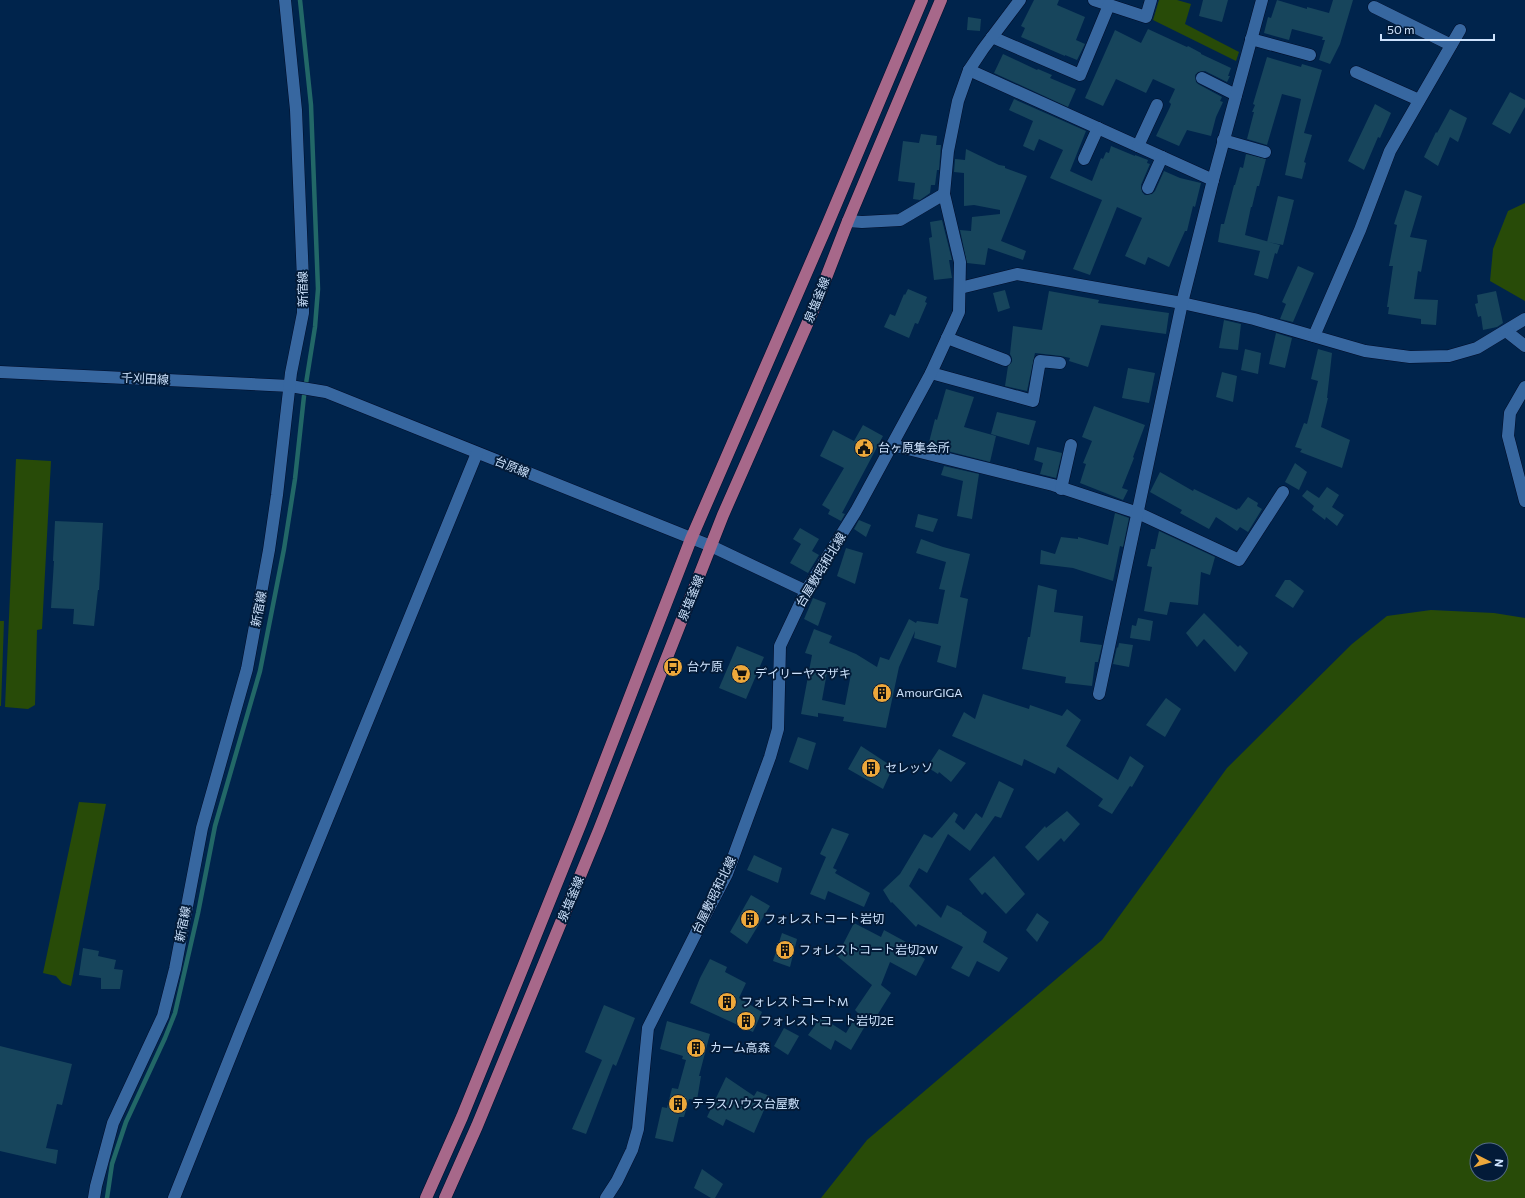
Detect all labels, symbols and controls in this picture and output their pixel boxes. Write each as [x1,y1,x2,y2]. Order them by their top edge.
scale bar [1381,16,1494,42]
text: 50 m [1387,22,1415,36]
street label: 新宿線 [295,271,309,307]
street label: 泉塩釜線 [801,275,832,325]
street label: 千刈田線 [121,370,169,386]
public building icon: 台ヶ原集会所 [853,437,875,459]
place label: 台ヶ原集会所 [878,440,950,454]
street label: 台原線 [493,453,532,479]
street label: 台屋敷昭和北線 [793,530,848,609]
street label: 泉塩釜線 [675,573,706,623]
street label: 新宿線 [248,590,268,628]
bus stop icon: 台ケ原 [662,656,684,678]
place label: 台ケ原 [687,659,723,673]
supermarket icon: デイリーヤマザキ [730,663,752,685]
place label: デイリーヤマザキ [755,666,851,680]
building icon: AmourGIGA [871,682,893,704]
place label: AmourGIGA [896,685,963,699]
building icon: セレッソ [860,757,882,779]
place label: セレッソ [885,760,933,774]
street label: 台屋敷昭和北線 [688,854,738,935]
street label: 泉塩釜線 [554,874,586,923]
street label: 新宿線 [172,905,192,943]
building icon: フォレストコート岩切 [739,908,761,930]
place label: フォレストコート岩切 [764,911,884,925]
building icon: フォレストコート岩切2W [774,939,796,961]
place label: フォレストコート岩切2W [799,942,938,956]
building icon: フォレストコートM [716,991,738,1013]
place label: フォレストコートM [741,994,849,1008]
building icon: フォレストコート岩切2E [735,1010,757,1032]
place label: フォレストコート岩切2E [760,1013,894,1027]
building icon: カーム高森 [685,1037,707,1059]
place label: カーム高森 [710,1040,770,1054]
building icon: テラスハウス台屋敷 [667,1093,689,1115]
place label: テラスハウス台屋敷 [692,1096,800,1110]
north arrow [1469,1142,1509,1182]
text: N [1493,1158,1506,1168]

